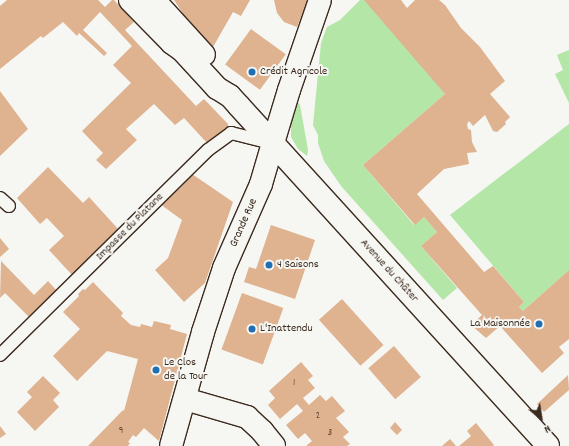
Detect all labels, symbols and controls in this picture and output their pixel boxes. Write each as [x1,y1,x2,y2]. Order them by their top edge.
place label: Crédit Agricole [260,65,327,79]
marker: Crédit Agricole [247,67,257,77]
street label: Impasse du Platane [93,190,167,264]
street label: Grande Rue [227,196,261,250]
street label: Avenue du Châter [357,236,421,306]
place label: 4 Saisons [277,258,319,272]
marker: 4 Saisons [264,260,274,270]
place label: La Maisonnée [470,317,530,331]
marker: La Maisonnée [533,318,545,330]
place label: L'Inattendu [260,322,313,336]
marker: L'Inattendu [247,324,257,334]
place label: Le Clos de la Tour [164,356,208,384]
marker: Le Clos de la Tour [151,365,161,375]
house number: 1 [293,378,295,390]
north arrow [521,398,561,438]
house number: 2 [316,411,320,423]
text: N [541,420,553,437]
house number: 9 [119,426,123,438]
house number: 3 [328,428,332,440]

